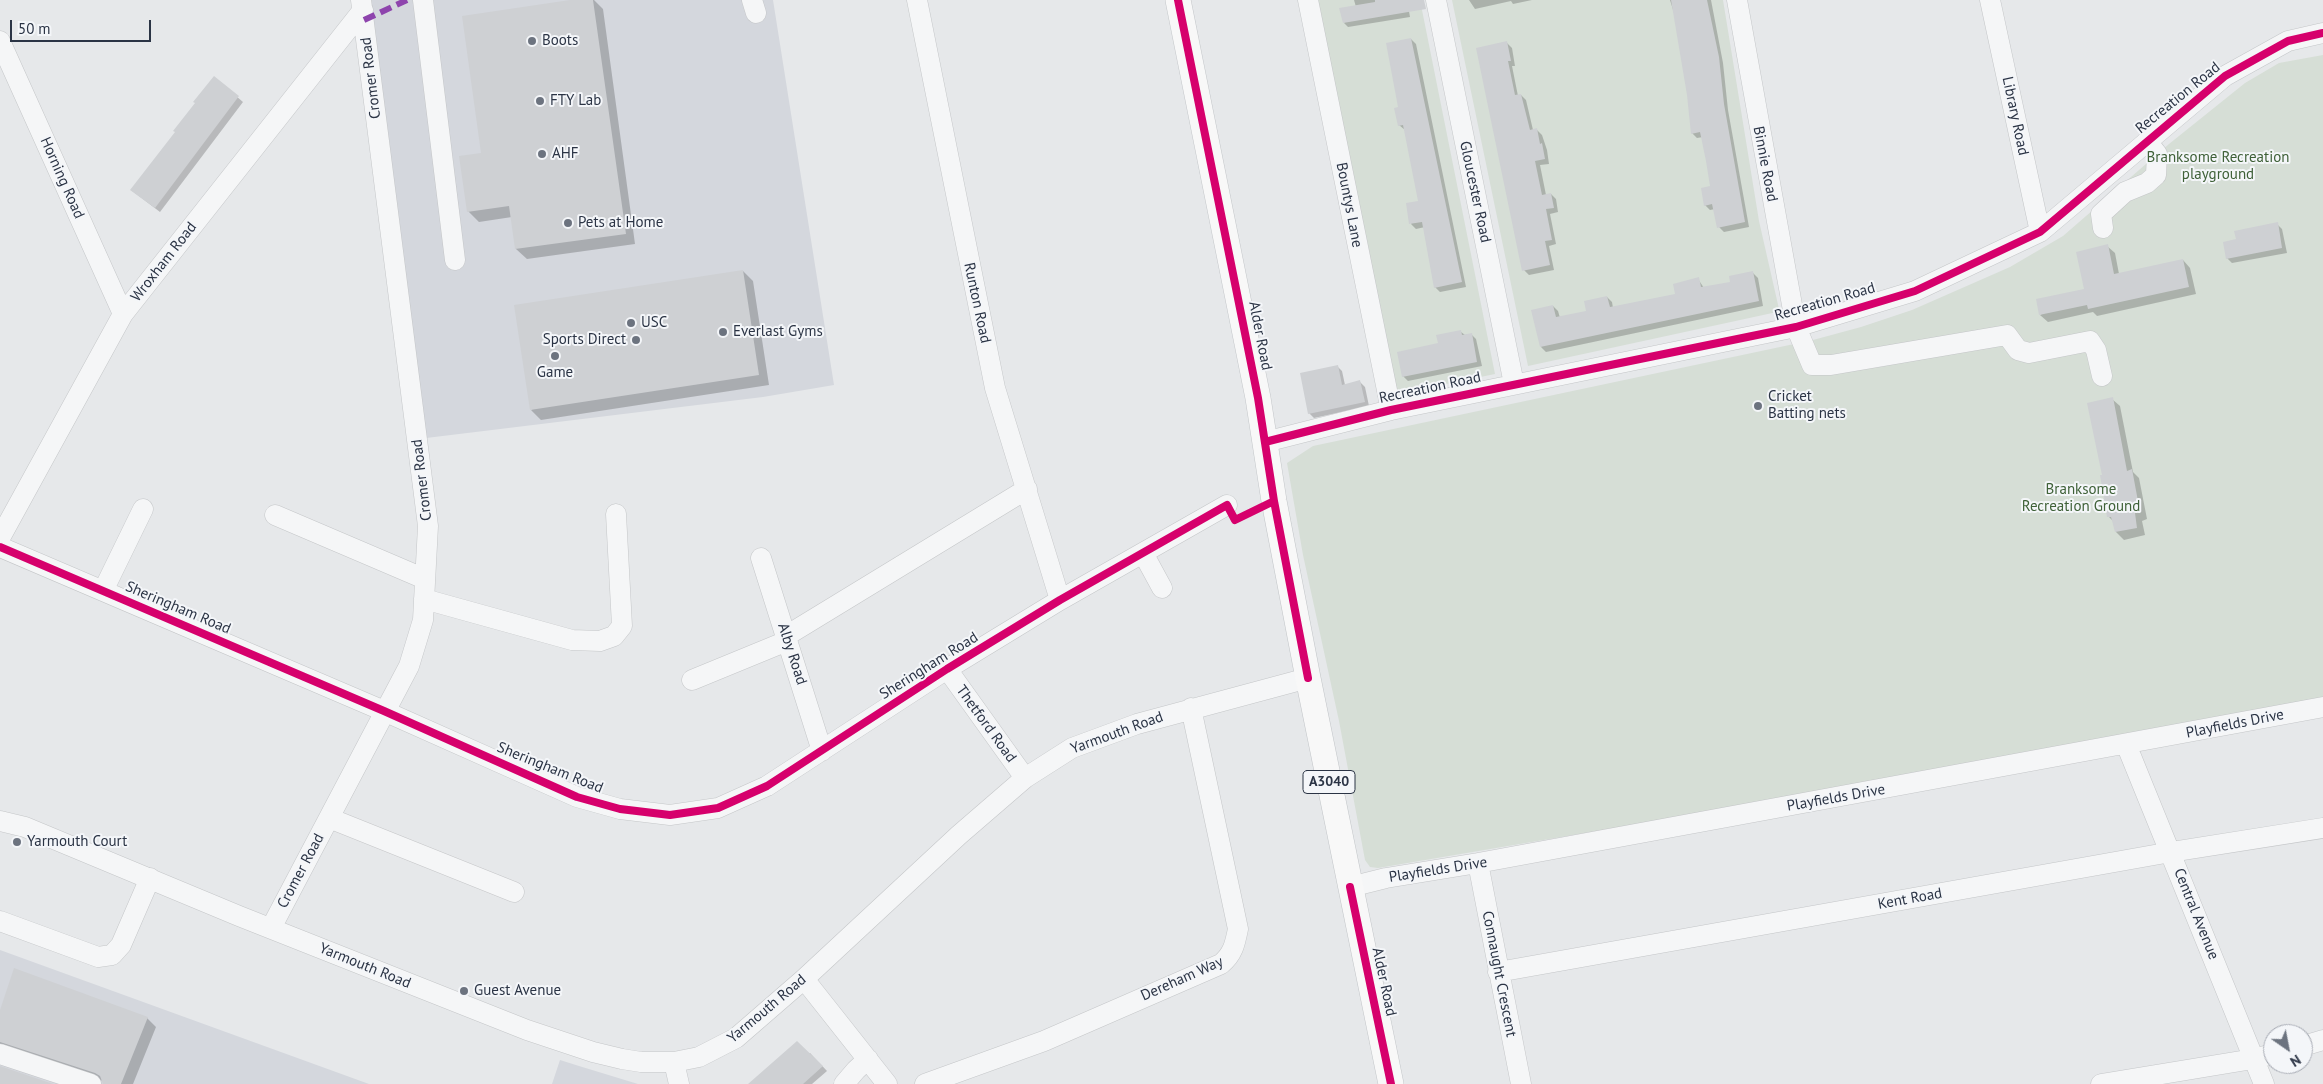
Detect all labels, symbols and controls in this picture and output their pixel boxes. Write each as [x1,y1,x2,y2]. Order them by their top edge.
scale bar [12,10,154,42]
text: 50 m [18,19,51,38]
place label: Boots [542,32,578,50]
marker: Boots [526,35,538,47]
street label: Cromer Road [357,36,385,120]
street label: Recreation Road [2132,58,2224,138]
street label: Library Road [1998,75,2032,157]
place label: FTY Lab [550,92,601,110]
marker: FTY Lab [534,95,546,107]
street label: Binnie Road [1749,125,1781,203]
street label: Horning Road [36,134,88,222]
street label: Gloucester Road [1455,140,1495,244]
place label: AHF [552,145,579,163]
marker: AHF [536,148,548,160]
park label: Branksome Recreation playground [2147,149,2289,184]
street label: Bountys Lane [1332,161,1366,249]
place label: Pets at Home [578,214,663,232]
marker: Pets at Home [562,217,574,229]
street label: Wroxham Road [127,219,201,305]
street label: Runton Road [960,261,994,345]
street label: Recreation Road [1773,279,1877,325]
street label: Alder Road [1245,300,1275,372]
place label: USC [641,314,667,332]
marker: USC [625,317,637,329]
place label: Everlast Gyms [733,323,823,341]
marker: Everlast Gyms [717,326,729,338]
place label: Sports Direct [543,331,626,349]
marker: Sports Direct [630,334,642,346]
marker: Game [549,350,561,362]
place label: Game [537,364,573,382]
street label: Recreation Road [1377,368,1483,408]
place label: Cricket Batting nets [1768,388,1846,423]
marker: Cricket Batting nets [1752,400,1764,412]
street label: Cromer Road [408,438,436,522]
park label: Branksome Recreation Ground [2022,481,2140,516]
street label: Sheringham Road [123,578,233,638]
street label: Alby Road [774,621,810,687]
street label: Sheringham Road [876,628,982,704]
street label: Thetford Road [952,682,1020,766]
street label: Playfields Drive [2185,706,2285,742]
street label: Yarmouth Road [1068,708,1166,758]
street label: Sheringham Road [494,739,606,797]
road number: A3040 [1303,770,1355,794]
street label: Playfields Drive [1786,781,1886,815]
street label: Cromer Road [274,831,328,911]
place label: Yarmouth Court [27,833,127,851]
marker: Yarmouth Court [11,836,23,848]
street label: Playfields Drive [1388,853,1488,887]
street label: Central Avenue [2170,866,2222,962]
street label: Kent Road [1876,884,1944,914]
street label: Connaught Crescent [1478,909,1520,1039]
street label: Yarmouth Road [317,939,413,993]
street label: Alder Road [1368,946,1400,1018]
street label: Dereham Way [1138,953,1226,1005]
street label: Yarmouth Road [724,971,810,1047]
place label: Guest Avenue [474,982,561,1000]
marker: Guest Avenue [458,985,470,997]
north arrow [2263,1024,2313,1074]
text: N [2287,1051,2304,1071]

